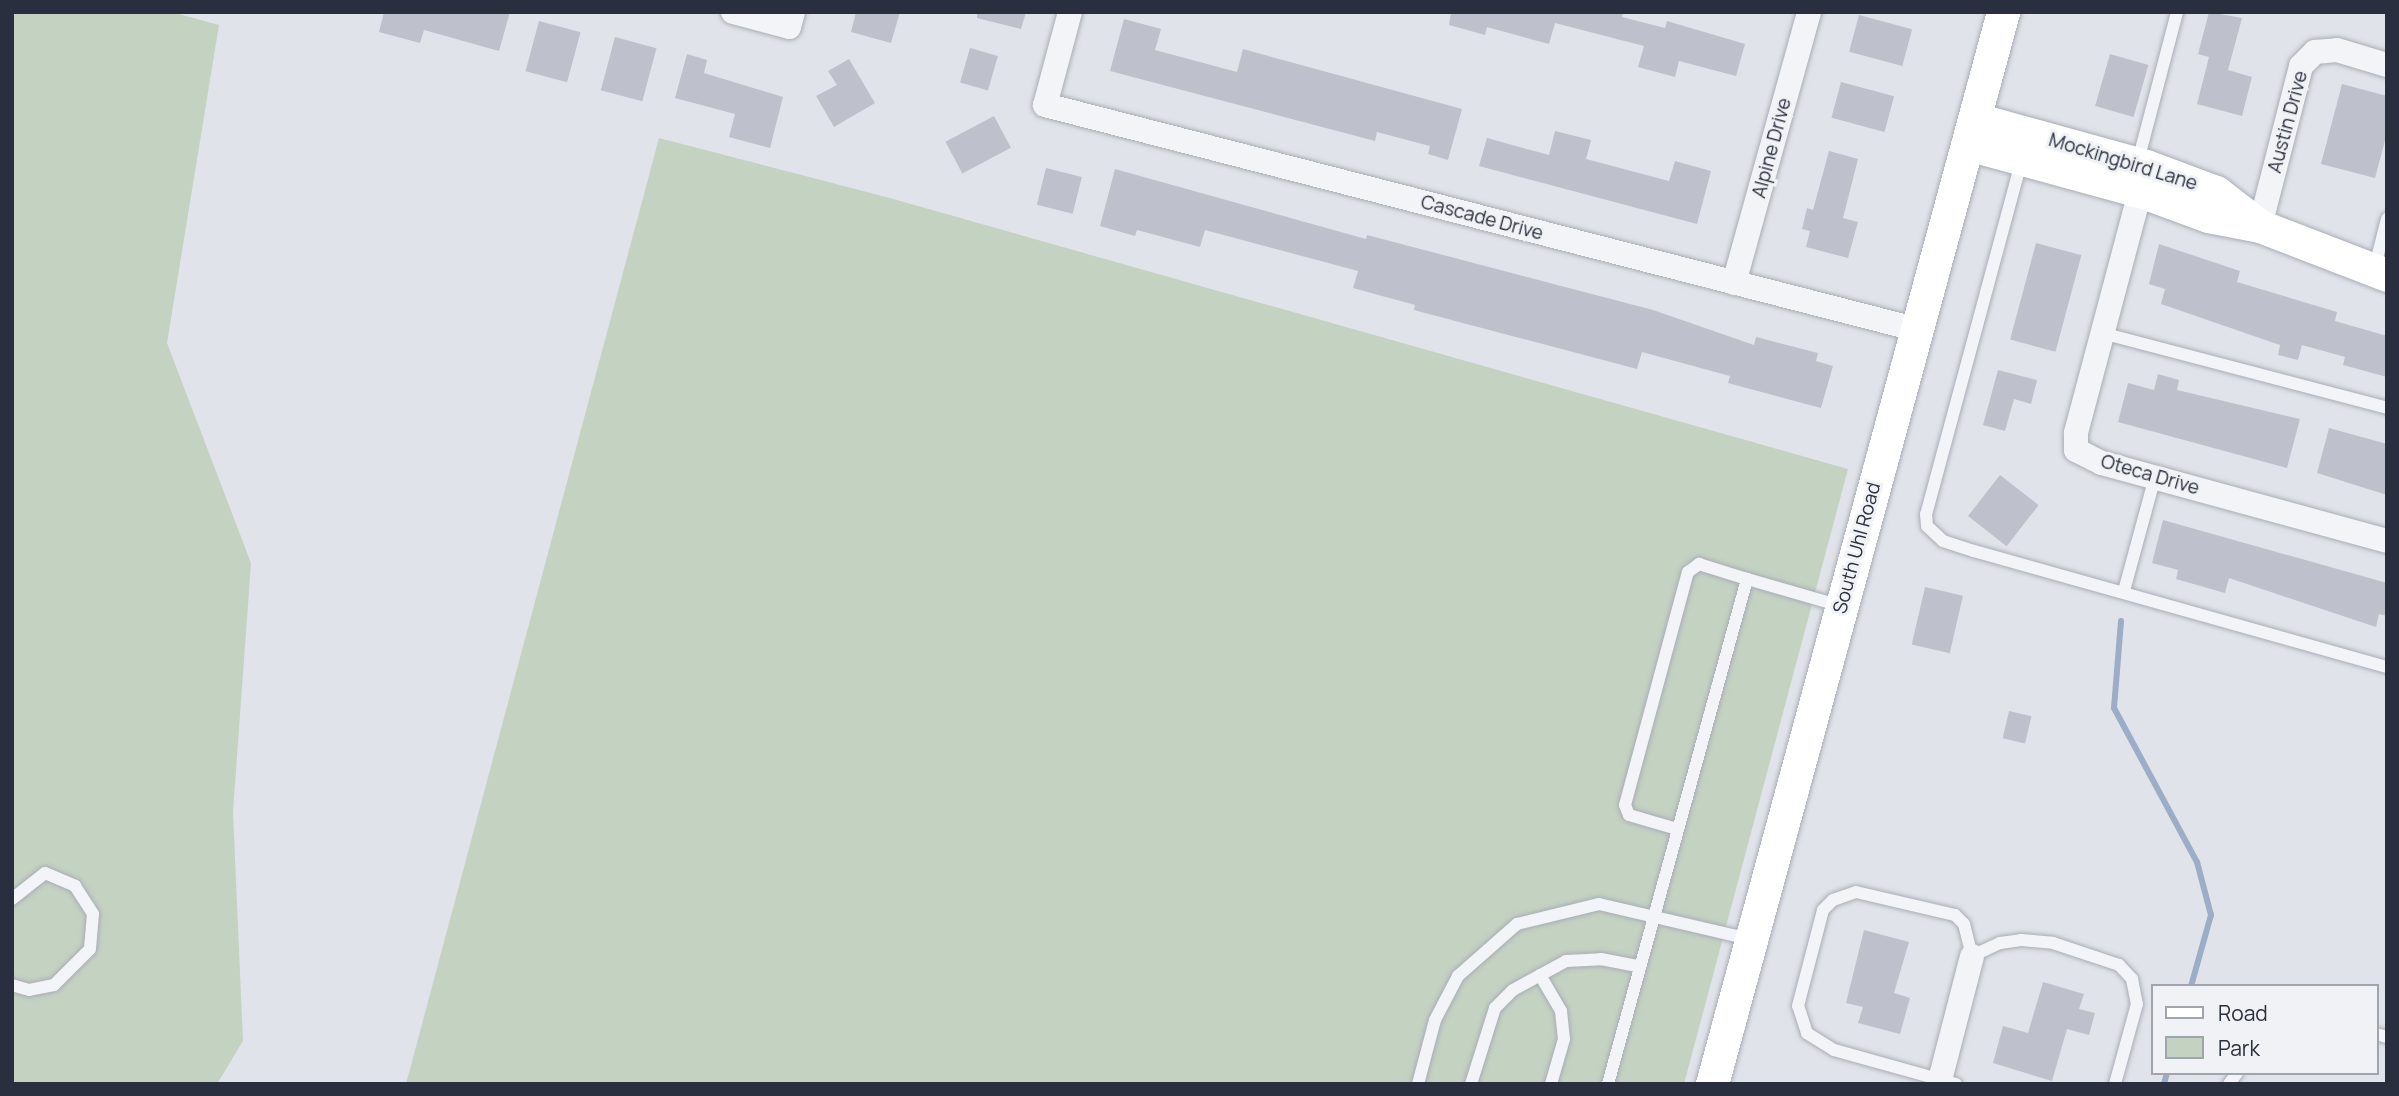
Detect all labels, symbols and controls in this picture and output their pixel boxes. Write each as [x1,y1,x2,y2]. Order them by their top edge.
street label: Austin Drive [2263,68,2313,176]
street label: Alpine Drive [1748,95,1796,201]
street label: Mockingbird Lane [2046,129,2200,195]
street label: Cascade Drive [1418,191,1546,245]
street label: Oteca Drive [2098,450,2202,500]
street label: South Uhl Road [1829,480,1885,616]
legend [2150,984,2378,1075]
text: Road [2218,999,2268,1027]
text: Park [2218,1034,2260,1062]

